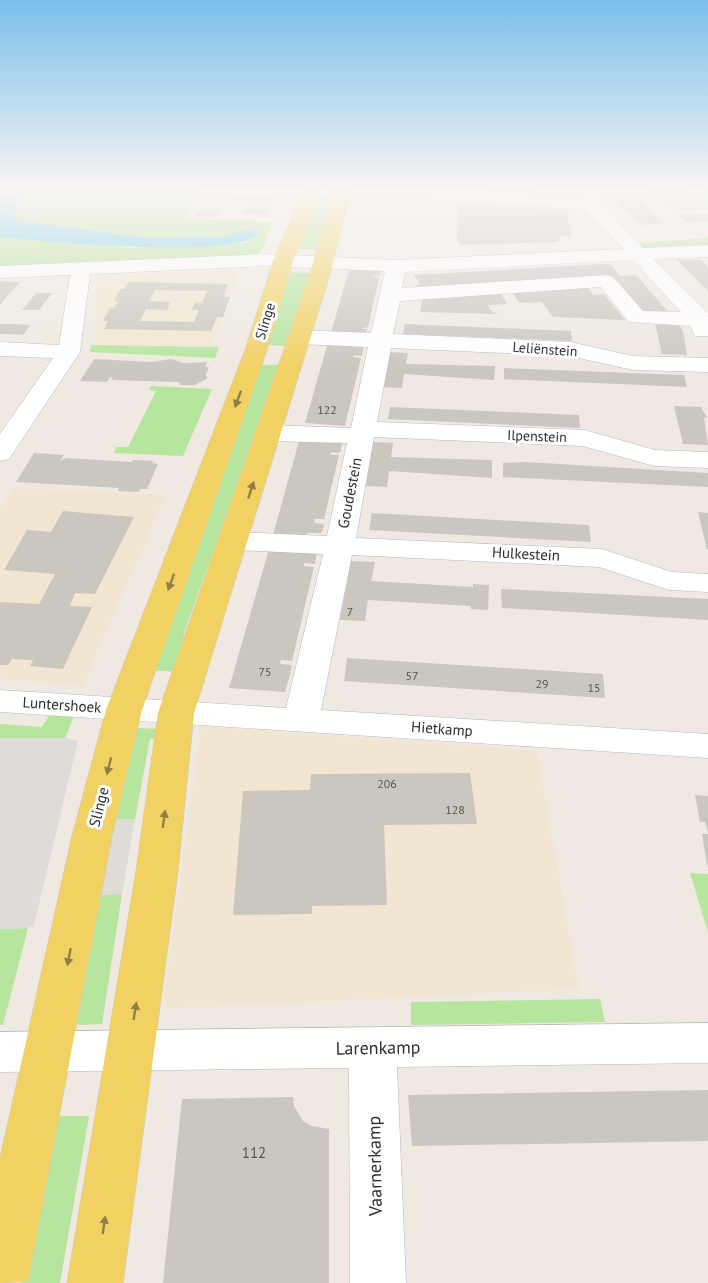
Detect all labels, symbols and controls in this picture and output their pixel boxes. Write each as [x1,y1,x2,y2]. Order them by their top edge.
street label: Slinge [251,300,279,342]
street label: Leliënstein [512,338,578,360]
one-way arrow [233,390,243,408]
house number: 122 [317,402,337,417]
street label: Ilpenstein [507,426,567,446]
street label: Goudestein [333,456,366,530]
one-way arrow [247,481,256,499]
street label: Hulkestein [491,542,561,565]
one-way arrow [165,573,175,591]
house number: 7 [347,604,353,619]
house number: 75 [258,664,272,679]
house number: 57 [405,668,419,683]
house number: 29 [535,676,549,691]
house number: 15 [587,680,601,695]
street label: Luntershoek [22,692,103,717]
street label: Hietkamp [411,717,473,740]
one-way arrow [104,757,114,776]
house number: 206 [377,776,397,791]
street label: Slinge [84,785,113,829]
house number: 128 [445,802,465,817]
one-way arrow [159,809,168,828]
one-way arrow [64,948,73,967]
one-way arrow [130,1002,139,1021]
street label: Larenkamp [335,1035,421,1060]
street label: Vaarnerkamp [362,1116,387,1217]
house number: 112 [242,1143,266,1162]
one-way arrow [99,1216,108,1235]

